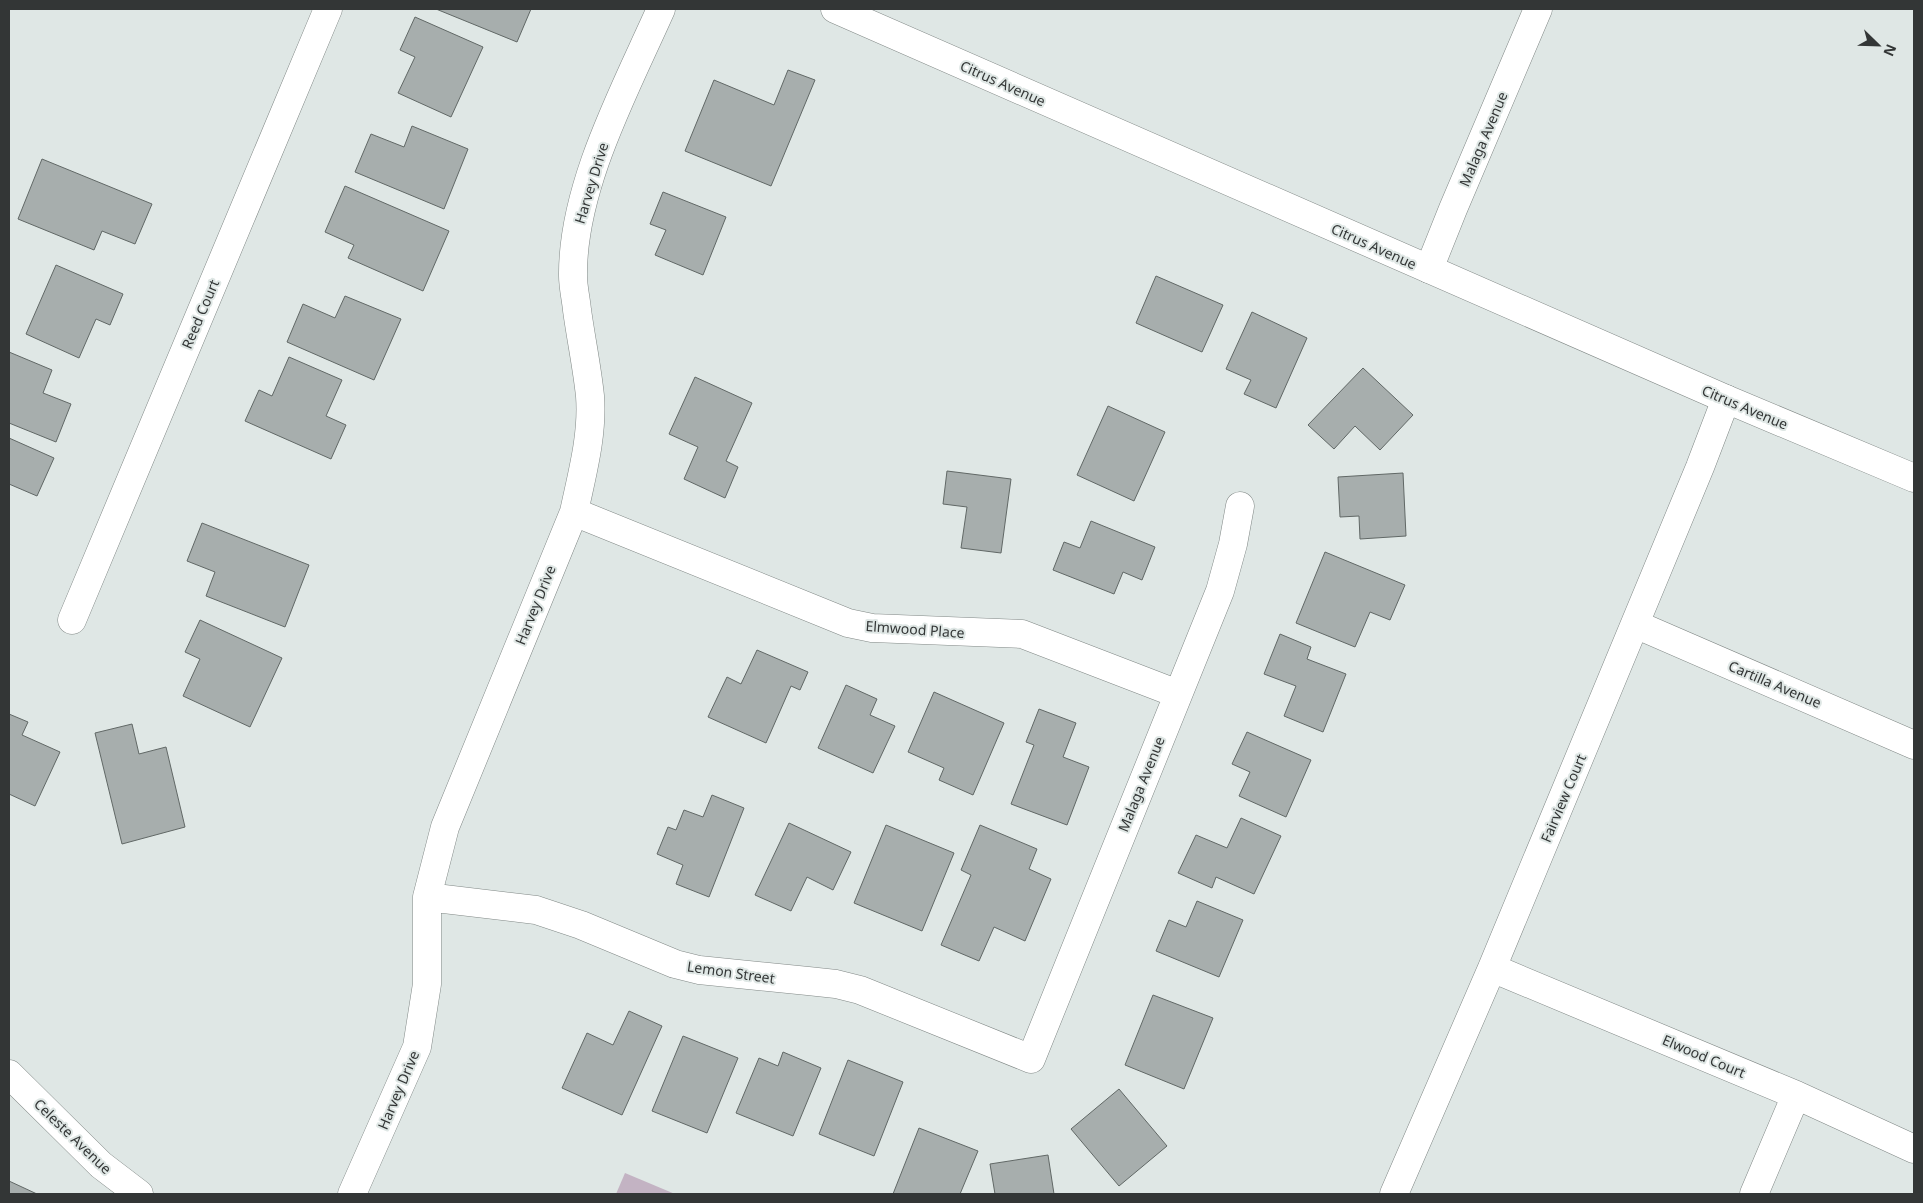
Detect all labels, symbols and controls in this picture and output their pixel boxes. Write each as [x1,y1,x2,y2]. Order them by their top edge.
north arrow [1853,20,1903,70]
text: N [1879,41,1901,59]
street label: Citrus Avenue [957,56,1049,110]
street label: Malaga Avenue [1454,89,1512,189]
street label: Harvey Drive [570,140,612,226]
street label: Citrus Avenue [1328,219,1420,273]
street label: Reed Court [177,276,223,352]
street label: Citrus Avenue [1699,380,1791,434]
street label: Harvey Drive [510,562,560,648]
street label: Elmwood Place [865,616,965,642]
street label: Cartilla Avenue [1726,656,1824,712]
street label: Malaga Avenue [1113,733,1169,835]
street label: Fairview Court [1536,751,1590,845]
street label: Lemon Street [686,956,776,988]
street label: Elwood Court [1660,1030,1748,1082]
street label: Harvey Drive [373,1047,423,1132]
street label: Celeste Avenue [30,1094,116,1178]

